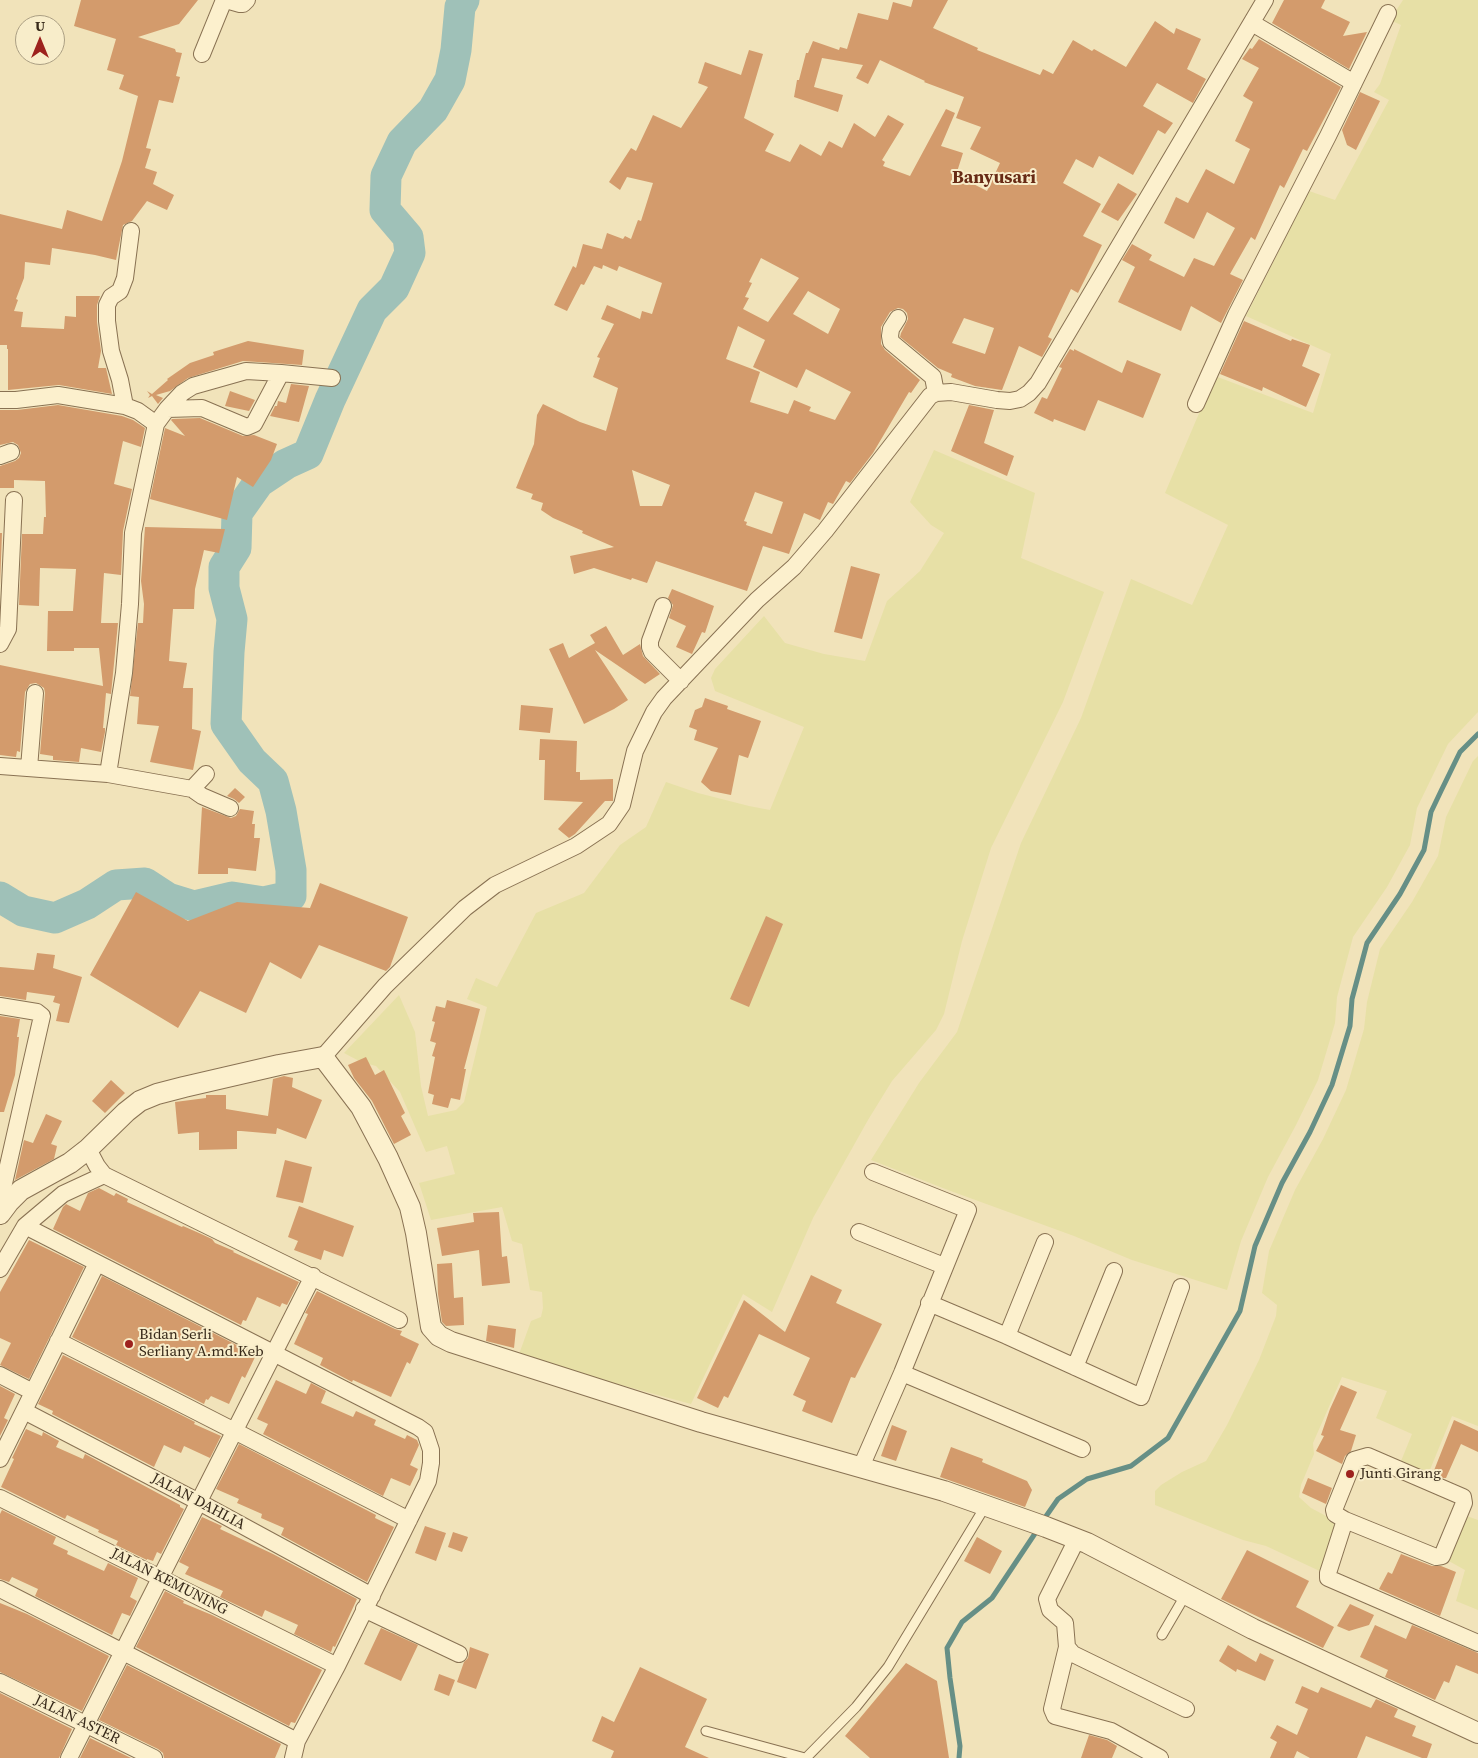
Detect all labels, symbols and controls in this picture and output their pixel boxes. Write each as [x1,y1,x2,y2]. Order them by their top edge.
north arrow [15,15,65,65]
text: U [35,16,45,36]
district label: Banyusari [952,167,1036,189]
place label: Bidan Serli Serliany A.md.Keb [139,1326,264,1361]
marker: Bidan Serli Serliany A.md.Keb [123,1338,135,1350]
place label: Junti Girang [1360,1465,1441,1483]
marker: Junti Girang [1344,1468,1356,1480]
street label: JALAN DAHLIA [148,1470,248,1534]
street label: JALAN KEMUNING [108,1545,230,1619]
street label: JALAN ASTER [31,1691,123,1749]

